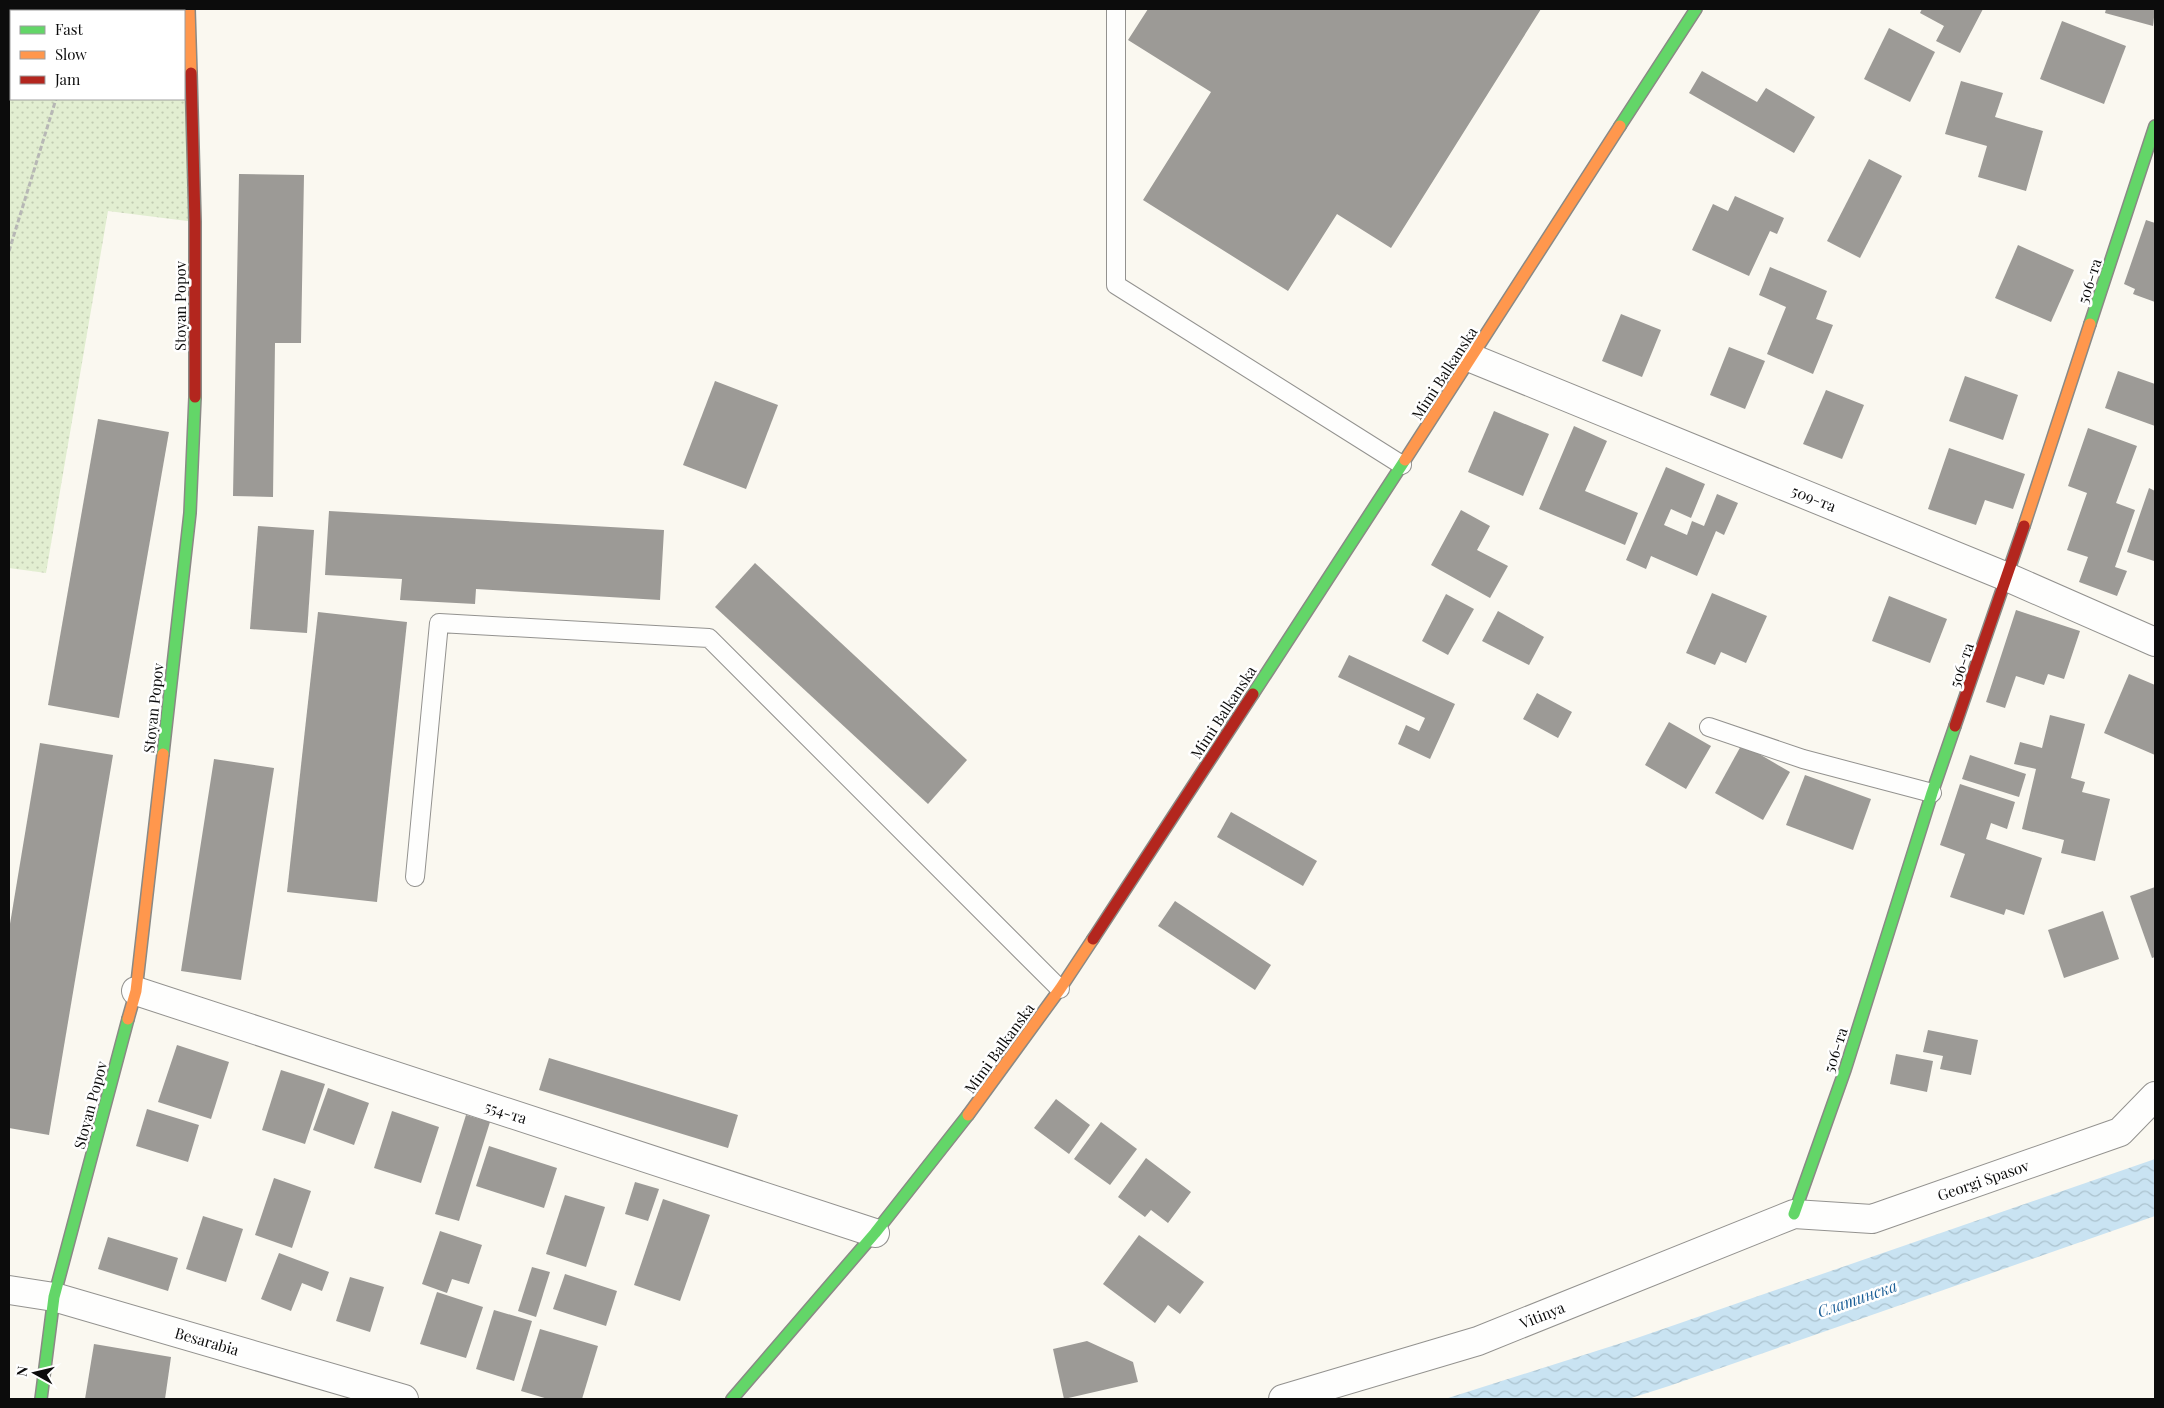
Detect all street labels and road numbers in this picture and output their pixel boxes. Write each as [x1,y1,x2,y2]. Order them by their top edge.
street label: 506-та [2072,255,2106,306]
street label: Stoyan Popov [170,260,190,351]
street label: Mimi Balkanska [1407,322,1482,423]
street label: 509-та [1789,480,1840,516]
street label: 506-та [1944,639,1978,690]
street label: Stoyan Popov [138,661,168,754]
street label: Mimi Balkanska [1186,661,1261,762]
street label: Mimi Balkanska [960,998,1039,1097]
street label: 506-та [1818,1024,1852,1075]
street label: Stoyan Popov [69,1058,111,1151]
street label: 554-та [482,1096,530,1128]
street label: Georgi Spasov [1935,1155,2032,1205]
street label: Vitinya [1516,1297,1568,1333]
street label: Besarabia [173,1322,242,1360]

